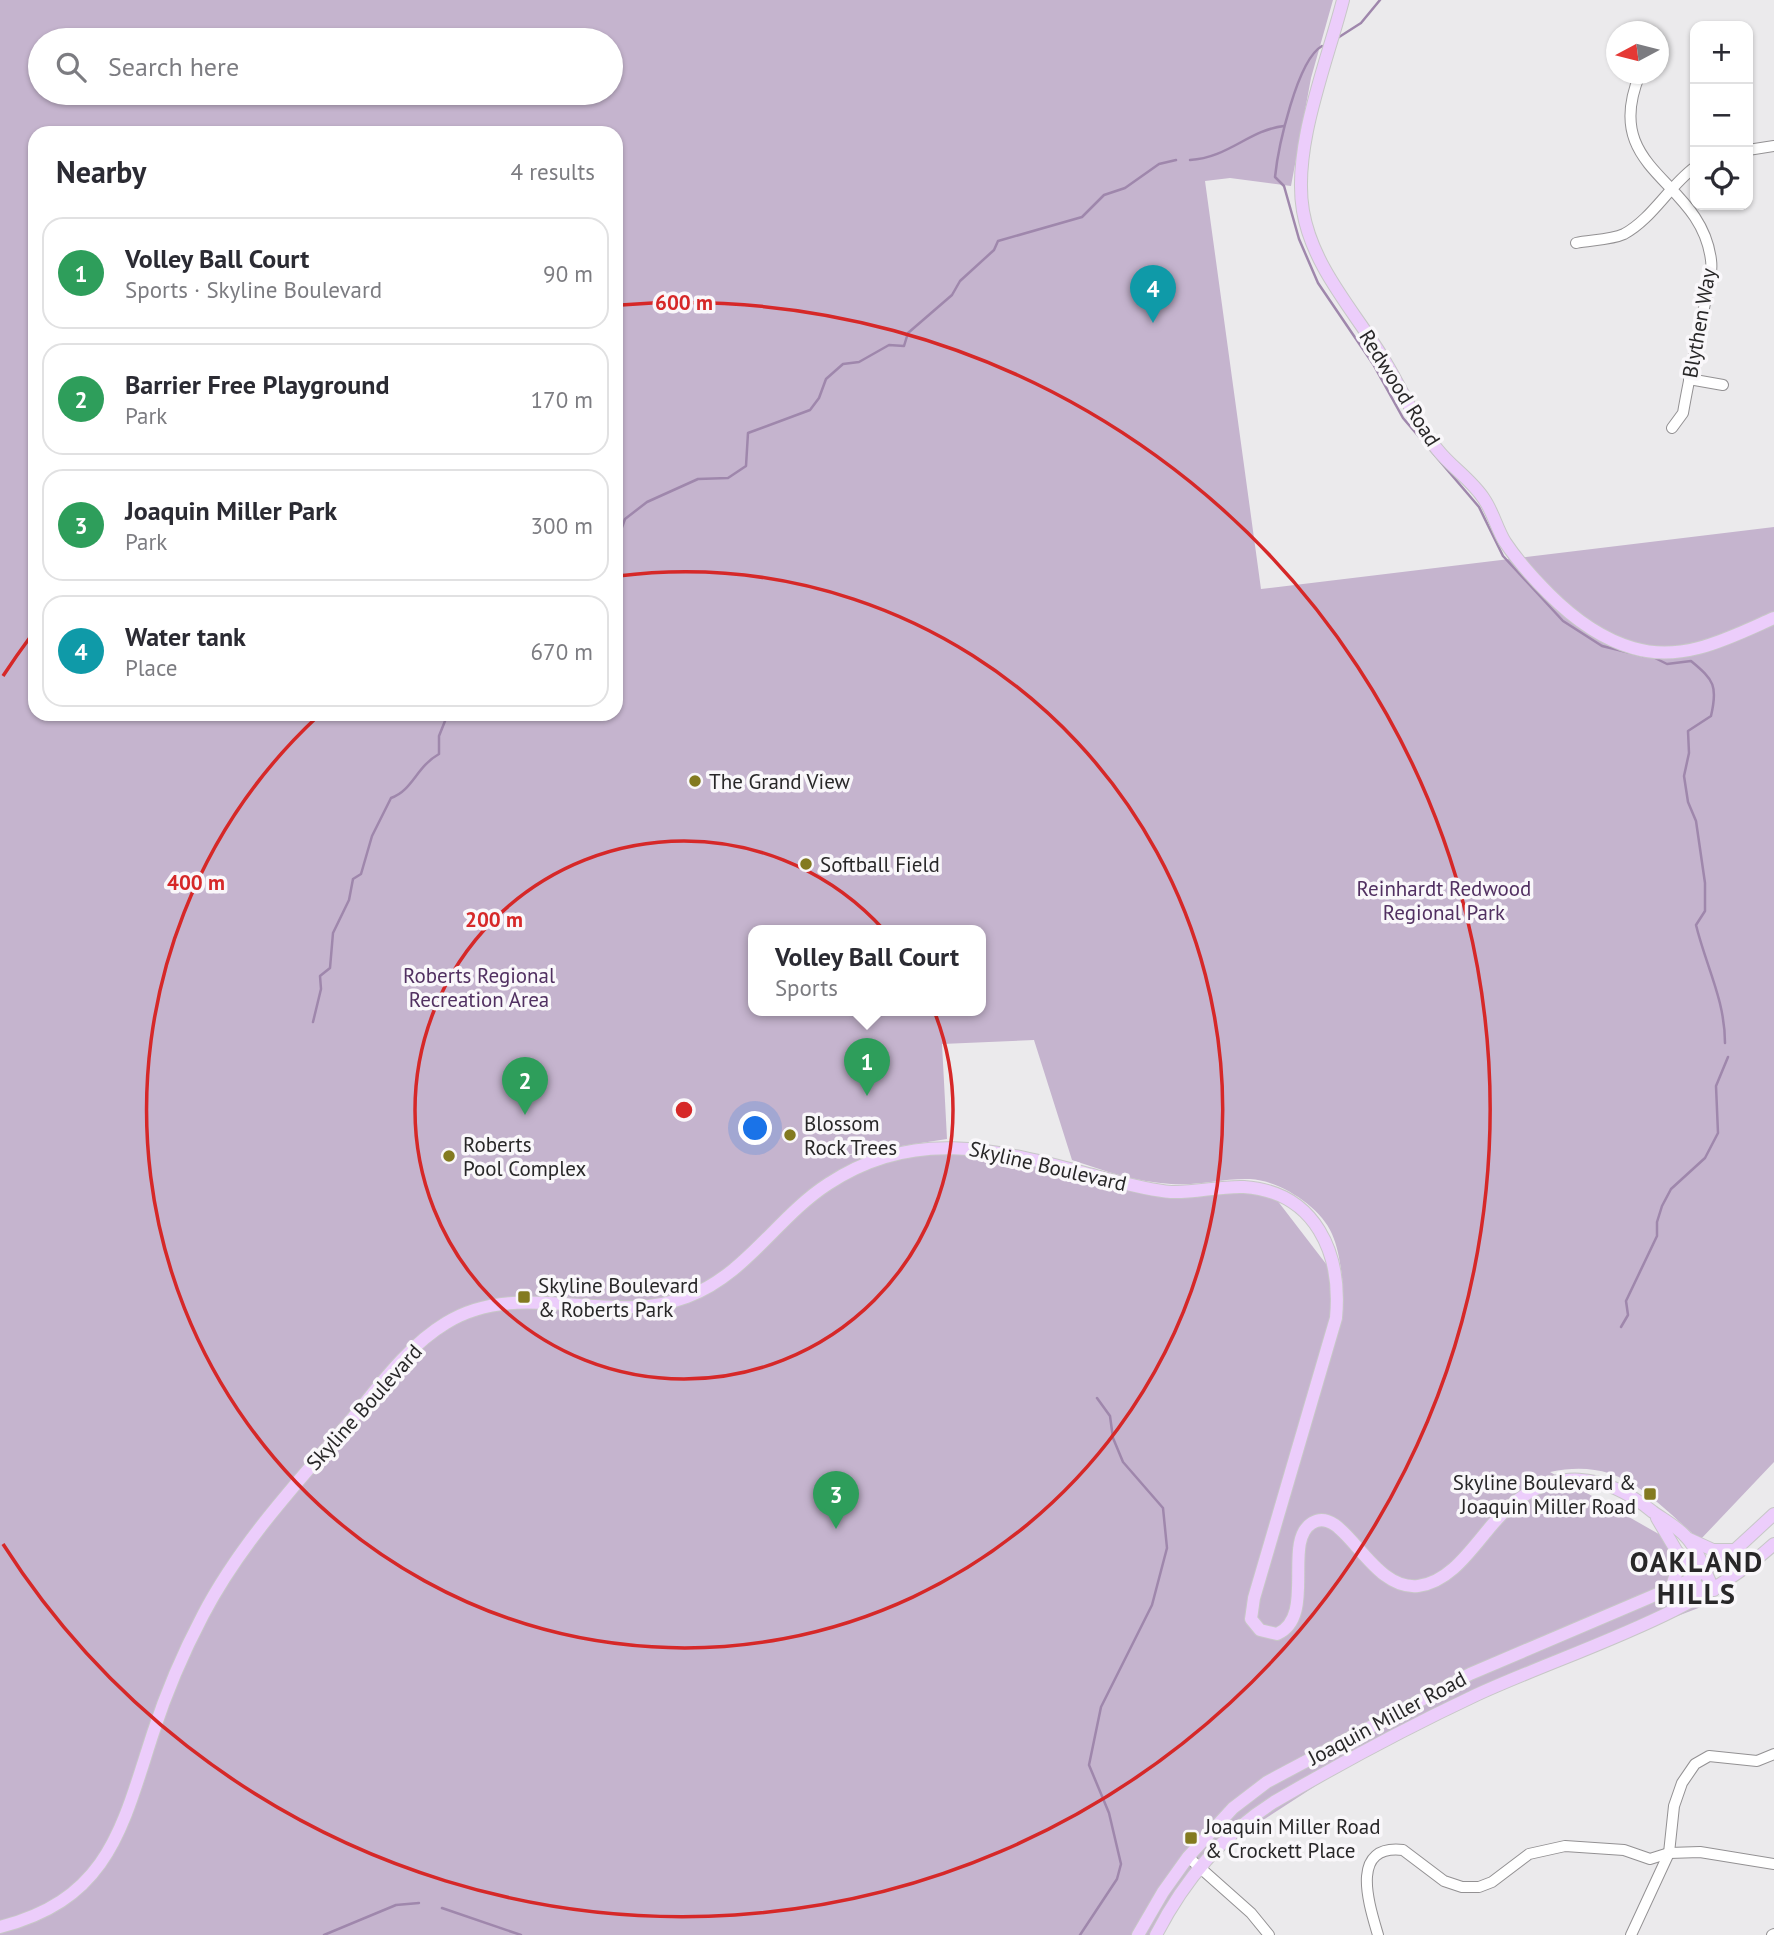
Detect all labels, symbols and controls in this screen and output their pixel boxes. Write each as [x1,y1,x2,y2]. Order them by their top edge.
north arrow [1606,21,1669,84]
map controls [1690,21,1753,210]
button: + [1690,21,1753,84]
search box [28,28,623,105]
icon: search [52,48,90,86]
text: Search here [108,50,239,83]
button: − [1690,84,1753,147]
button: locate [1690,147,1753,210]
text: Nearby [56,152,146,191]
text: 4 results [511,157,595,186]
text: Volley Ball Court [125,242,309,275]
text: 1 [74,259,88,288]
text: 90 m [543,259,593,288]
pin: 4 [1130,265,1176,323]
street label: Blythen Way [1676,266,1722,380]
text: Sports · Skyline Boulevard [125,275,382,304]
text: 600 m [655,289,713,316]
street label: Redwood Road [1353,325,1447,451]
text: Barrier Free Playground [125,368,389,401]
text: 2 [74,385,88,414]
text: 170 m [531,385,593,414]
text: Park [125,401,167,430]
text: Joaquin Miller Park [125,494,337,527]
text: 3 [74,511,88,540]
text: 300 m [531,511,593,540]
text: Park [125,527,167,556]
text: Water tank [125,620,246,653]
text: 4 [74,637,88,666]
text: 670 m [531,637,593,666]
text: Place [125,653,178,682]
place label: The Grand View [709,768,851,795]
marker: The Grand View [687,773,703,789]
place label: Softball Field [820,851,940,878]
marker: Softball Field [798,856,814,872]
text: 400 m [167,869,225,896]
park label: Reinhardt Redwood Regional Park [1357,875,1531,926]
text: 200 m [465,906,523,933]
popup [748,925,986,1016]
text: Volley Ball Court [775,940,959,973]
park label: Roberts Regional Recreation Area [403,962,555,1013]
text: Sports [775,973,838,1002]
pin: 1 [844,1038,890,1096]
pin: 2 [502,1057,548,1115]
centre of rings [672,1098,696,1122]
place label: Blossom Rock Trees [804,1110,897,1161]
your location [738,1111,772,1145]
marker: Blossom Rock Trees [782,1127,798,1143]
place label: Roberts Pool Complex [463,1131,586,1182]
street label: Skyline Boulevard [967,1135,1129,1197]
marker: Roberts Pool Complex [441,1148,457,1164]
place label: Skyline Boulevard & Roberts Park [538,1272,699,1323]
marker: Skyline Boulevard & Roberts Park [516,1289,532,1305]
street label: Skyline Boulevard [300,1338,428,1476]
place label: Skyline Boulevard & Joaquin Miller Road [1453,1469,1636,1520]
pin: 3 [813,1471,859,1529]
marker: Skyline Boulevard & Joaquin Miller Road [1642,1486,1658,1502]
district label: OAKLAND HILLS [1630,1543,1764,1612]
street label: Joaquin Miller Road [1302,1665,1471,1772]
place label: Joaquin Miller Road & Crockett Place [1204,1813,1380,1864]
marker: Joaquin Miller Road & Crockett Place [1183,1830,1199,1846]

